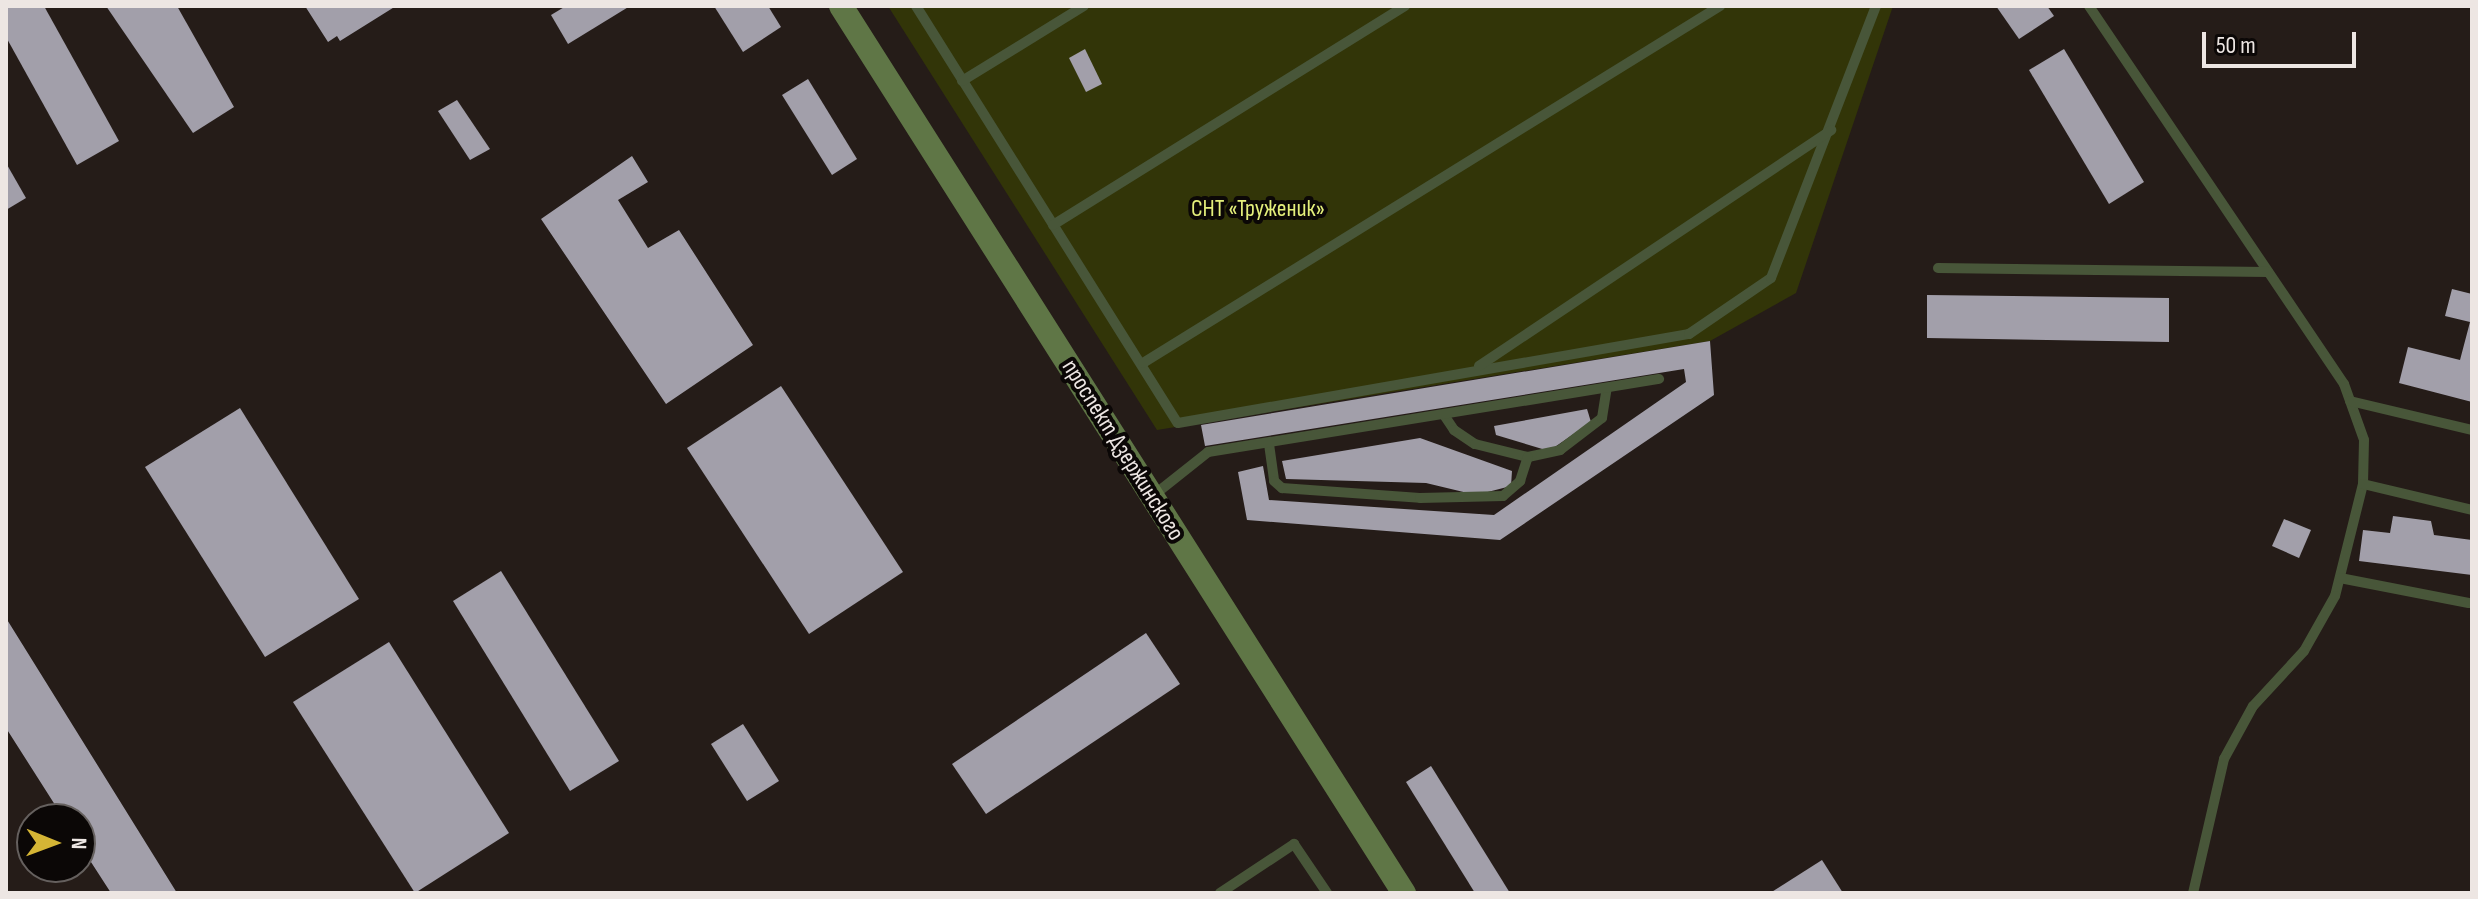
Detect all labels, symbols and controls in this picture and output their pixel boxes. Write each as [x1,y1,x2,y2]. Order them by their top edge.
scale bar [2206,16,2360,66]
text: 50 m [2216,31,2256,60]
park label: СНТ «Труженик» [1191,195,1325,223]
street label: проспект Дзержинского [1056,354,1190,546]
north arrow [16,803,96,883]
text: N [65,837,92,850]

